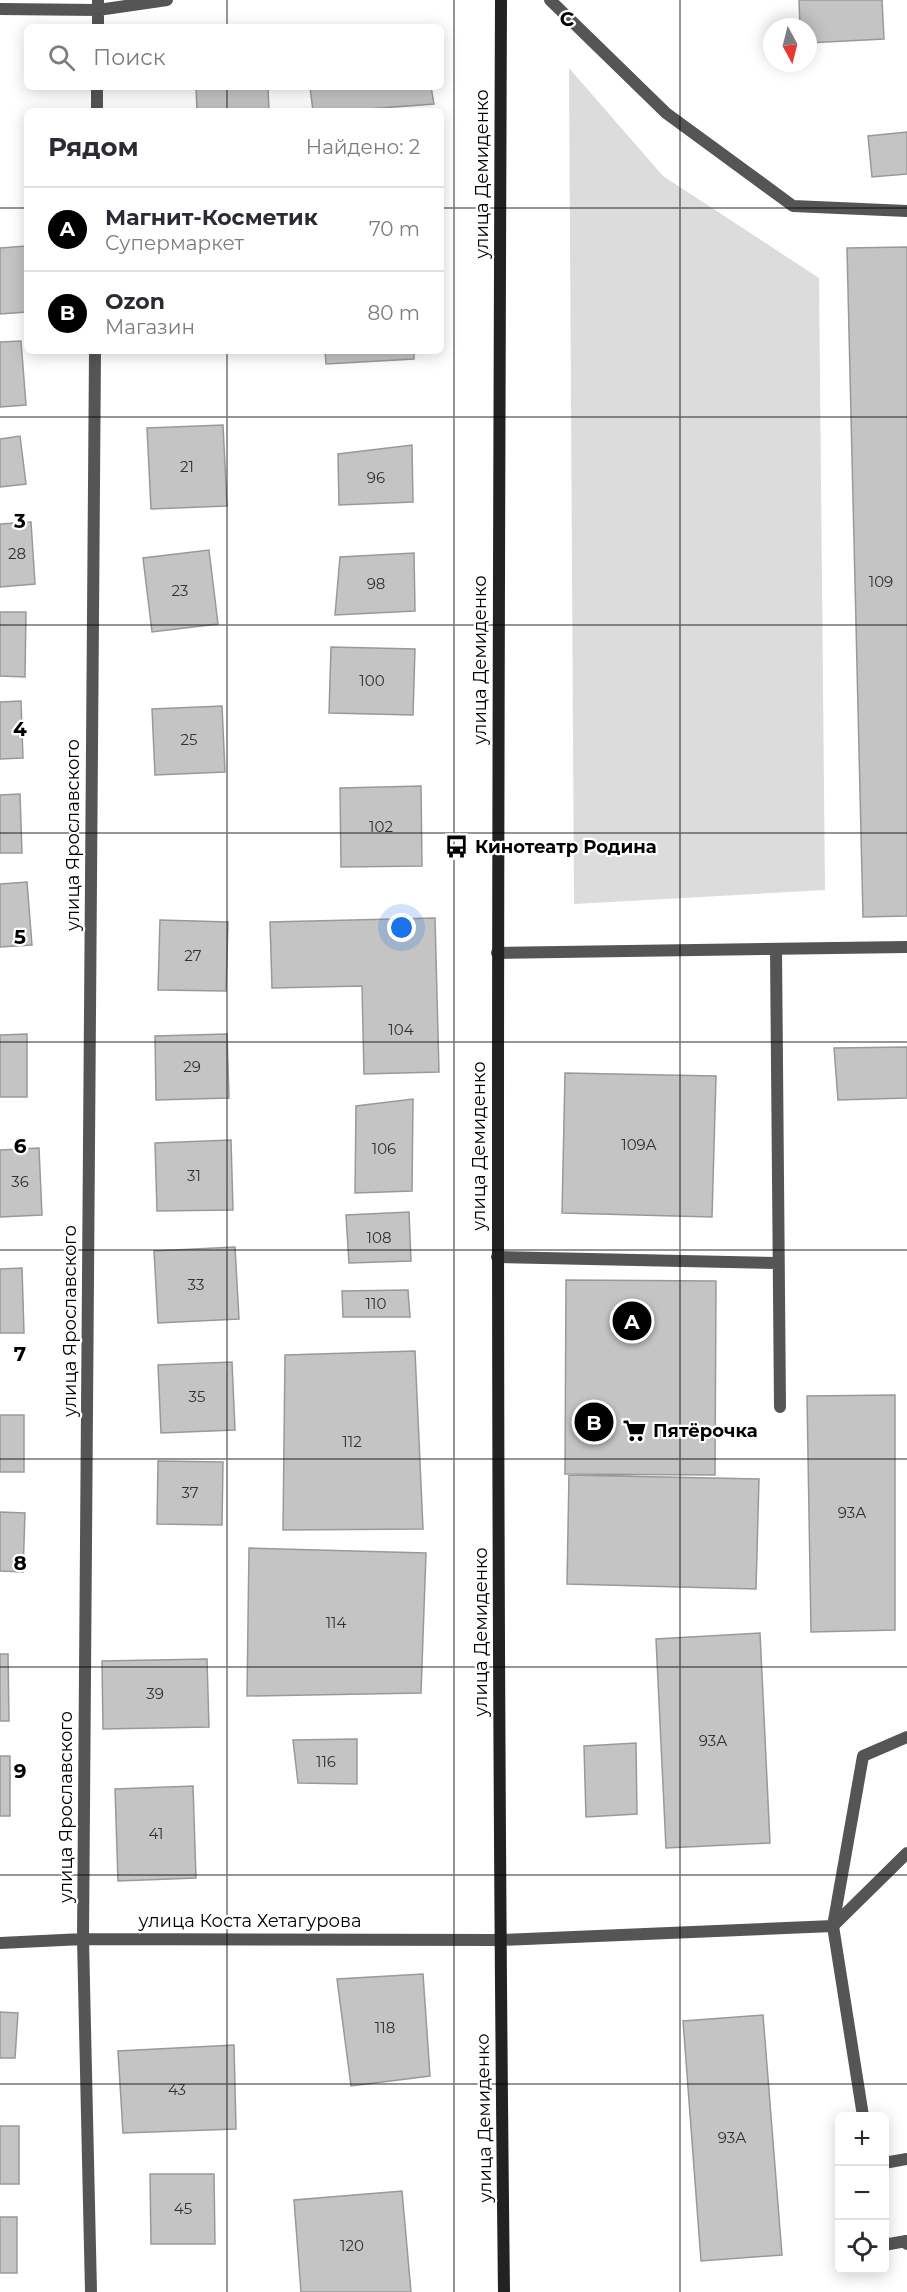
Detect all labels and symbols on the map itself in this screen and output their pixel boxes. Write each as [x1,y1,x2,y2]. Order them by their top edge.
text: C [560,7,575,31]
north arrow [763,18,817,72]
street label: улица Демиденко [471,89,493,260]
house number: 21 [180,457,194,476]
house number: 96 [367,468,385,487]
text: 3 [13,509,26,533]
house number: 28 [8,544,26,563]
house number: 109 [869,572,893,591]
house number: 98 [367,574,385,593]
street label: улица Демиденко [469,575,491,746]
house number: 23 [172,581,188,600]
house number: 100 [359,671,385,690]
text: 4 [13,717,27,741]
house number: 25 [180,730,198,749]
street label: улица Ярославского [62,739,84,932]
house number: 102 [369,817,393,836]
bus stop icon: Кинотеатр Родина [444,834,470,860]
place label: Кинотеатр Родина [475,836,657,858]
your location [387,913,416,942]
text: 5 [14,925,26,949]
house number: 27 [184,946,202,965]
house number: 104 [388,1020,414,1039]
house number: 29 [183,1057,201,1076]
street label: улица Демиденко [468,1061,490,1232]
text: 6 [14,1134,27,1158]
house number: 109А [621,1135,657,1154]
house number: 106 [372,1139,396,1158]
house number: 31 [187,1166,201,1185]
house number: 36 [11,1172,29,1191]
street label: улица Ярославского [59,1225,81,1418]
house number: 108 [367,1228,391,1247]
house number: 33 [188,1275,204,1294]
house number: 110 [366,1294,386,1313]
pin: A [612,1298,652,1344]
text: 7 [14,1342,26,1366]
house number: 35 [189,1387,205,1406]
pin: B [574,1400,614,1444]
supermarket icon: Пятёрочка [622,1418,648,1444]
place label: Пятёрочка [653,1420,758,1442]
house number: 112 [342,1432,362,1451]
house number: 37 [181,1483,199,1502]
house number: 93А [838,1503,866,1522]
street label: улица Демиденко [470,1547,492,1718]
text: 8 [13,1551,27,1575]
house number: 114 [326,1613,346,1632]
house number: 39 [146,1684,164,1703]
street label: улица Ярославского [55,1711,77,1904]
house number: 93А [699,1731,727,1750]
house number: 116 [316,1752,336,1771]
text: 9 [14,1759,26,1783]
house number: 41 [149,1824,163,1843]
street label: улица Коста Хетагурова [138,1910,361,1932]
house number: 118 [375,2018,395,2037]
street label: улица Демиденко [472,2033,496,2204]
house number: 43 [168,2080,186,2099]
house number: 93А [718,2128,746,2147]
house number: 45 [174,2199,192,2218]
house number: 120 [340,2236,364,2255]

